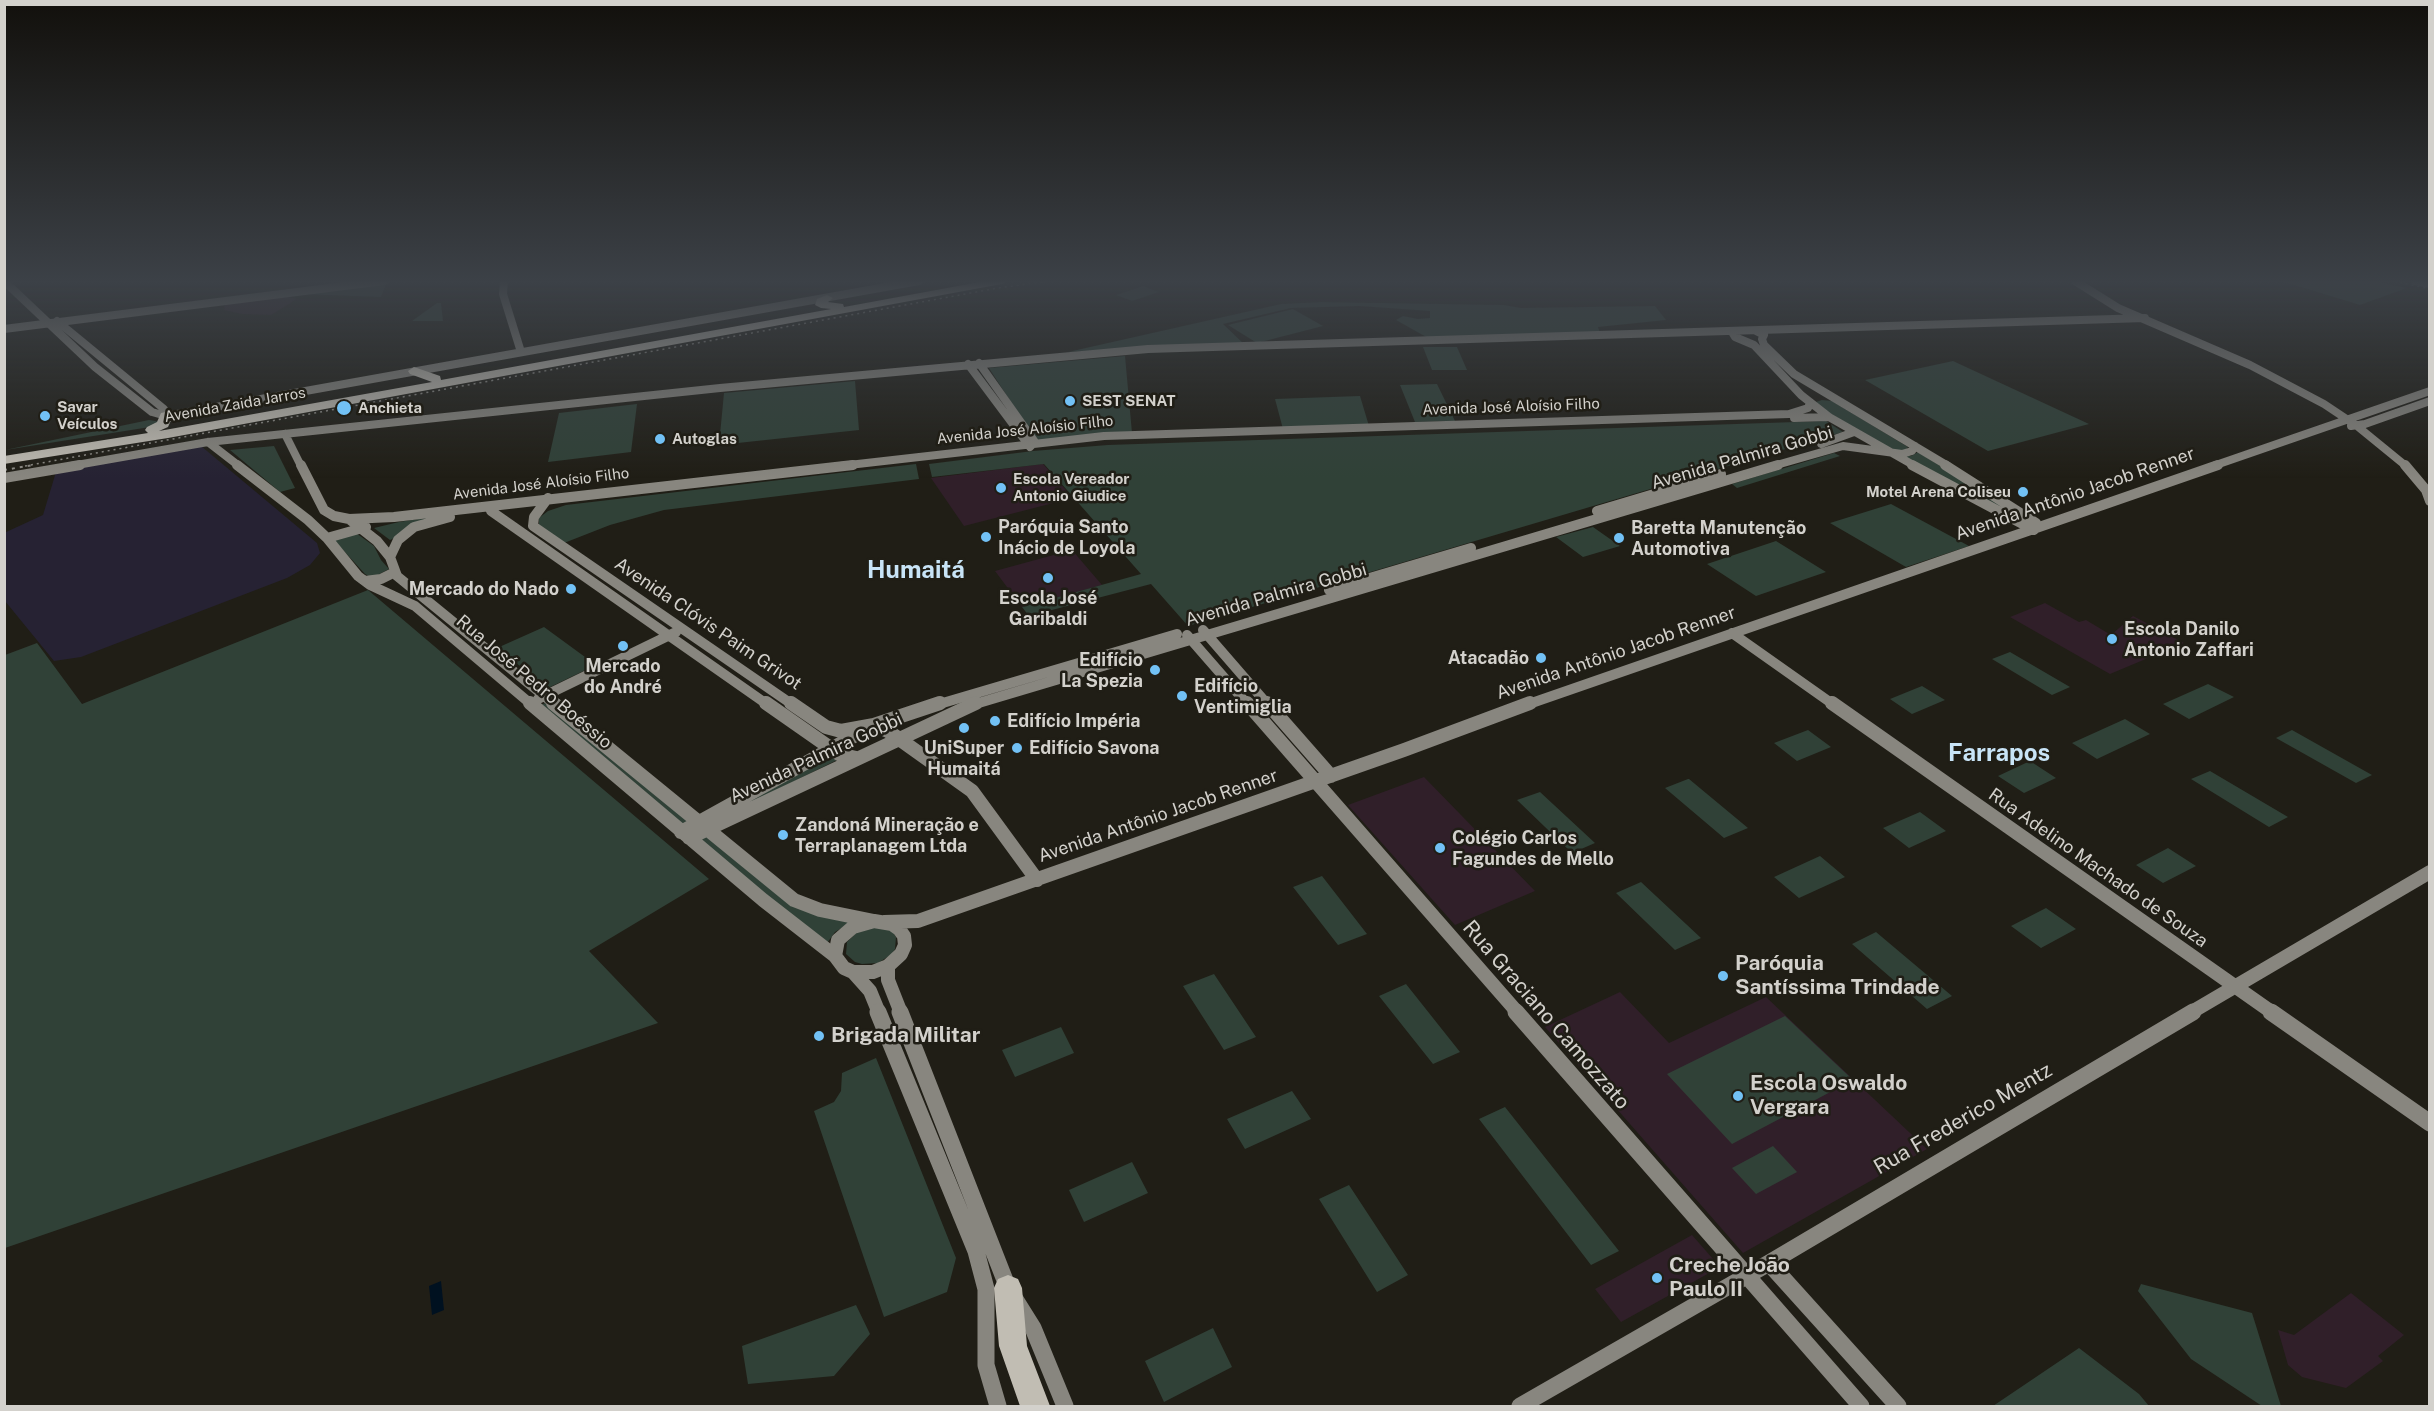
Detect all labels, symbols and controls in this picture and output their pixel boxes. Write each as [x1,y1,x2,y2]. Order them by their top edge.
street label: Avenida Zaida Jarros [163,384,307,426]
place label: SEST SENAT [1082,392,1175,410]
marker: SEST SENAT [1063,394,1077,408]
street label: Avenida José Aloísio Filho [1422,395,1600,419]
place label: Savar Veículos [57,398,117,433]
marker: Anchieta [335,399,353,417]
place label: Anchieta [358,399,422,417]
marker: Savar Veículos [38,409,52,423]
street label: Avenida José Aloísio Filho [936,412,1114,448]
street label: Avenida Palmira Gobbi [1649,422,1835,494]
place label: Autoglas [672,430,737,448]
marker: Autoglas [653,432,667,446]
street label: Avenida Antônio Jacob Renner [1952,443,2198,545]
street label: Avenida José Aloísio Filho [452,464,630,504]
place label: Escola Vereador Antonio Giudice [1013,470,1129,505]
marker: Escola Vereador Antonio Giudice [994,481,1008,495]
place label: Motel Arena Coliseu [1866,483,2011,501]
marker: Motel Arena Coliseu [2016,485,2030,499]
place label: Paróquia Santo Inácio de Loyola [998,516,1135,558]
place label: Baretta Manutenção Automotiva [1631,517,1806,560]
marker: Paróquia Santo Inácio de Loyola [979,530,993,544]
marker: Baretta Manutenção Automotiva [1612,531,1626,545]
street label: Avenida Clóvis Paim Grivot [610,553,806,695]
district label: Humaitá [867,557,965,585]
street label: Avenida Palmira Gobbi [1183,559,1369,631]
marker: Escola José Garibaldi [1041,571,1055,585]
place label: Mercado do Nado [409,578,559,600]
marker: Mercado do Nado [564,582,578,596]
place label: Escola José Garibaldi [999,587,1097,630]
street label: Avenida Antônio Jacob Renner [1493,602,1739,704]
street label: Rua José Pedro Boéssio [452,611,616,753]
place label: Escola Danilo Antonio Zaffari [2124,618,2254,660]
marker: Escola Danilo Antonio Zaffari [2105,632,2119,646]
marker: Mercado do André [616,639,630,653]
place label: Atacadão [1448,647,1529,669]
place label: Edifício La Spezia [1061,649,1143,692]
marker: Atacadão [1534,651,1548,665]
place label: Mercado do André [584,655,662,698]
marker: Edifício La Spezia [1148,663,1162,677]
place label: Edifício Ventimiglia [1194,675,1292,718]
marker: Edifício Ventimiglia [1175,689,1189,703]
street label: Avenida Palmira Gobbi [726,709,906,807]
place label: Edifício Impéria [1007,710,1140,732]
marker: Edifício Impéria [988,714,1002,728]
marker: UniSuper Humaitá [957,721,971,735]
place label: UniSuper Humaitá [924,737,1004,780]
place label: Edifício Savona [1029,737,1160,759]
district label: Farrapos [1948,740,2050,768]
marker: Edifício Savona [1010,741,1024,755]
street label: Avenida Antônio Jacob Renner [1035,765,1281,867]
street label: Rua Adelino Machado de Souza [1984,784,2212,952]
place label: Zandoná Mineração e Terraplanagem Ltda [795,814,979,856]
place label: Colégio Carlos Fagundes de Mello [1452,827,1614,870]
marker: Zandoná Mineração e Terraplanagem Ltda [776,828,790,842]
marker: Colégio Carlos Fagundes de Mello [1433,841,1447,855]
street label: Rua Graciano Camozzato [1457,915,1635,1115]
place label: Paróquia Santíssima Trindade [1735,951,1940,1001]
marker: Paróquia Santíssima Trindade [1716,969,1730,983]
place label: Brigada Militar [831,1023,980,1049]
marker: Brigada Militar [812,1029,826,1043]
street label: Rua Frederico Mentz [1869,1058,2057,1180]
place label: Escola Oswaldo Vergara [1750,1071,1907,1121]
marker: Escola Oswaldo Vergara [1731,1089,1745,1103]
place label: Creche João Paulo II [1669,1253,1790,1303]
marker: Creche João Paulo II [1650,1271,1664,1285]

